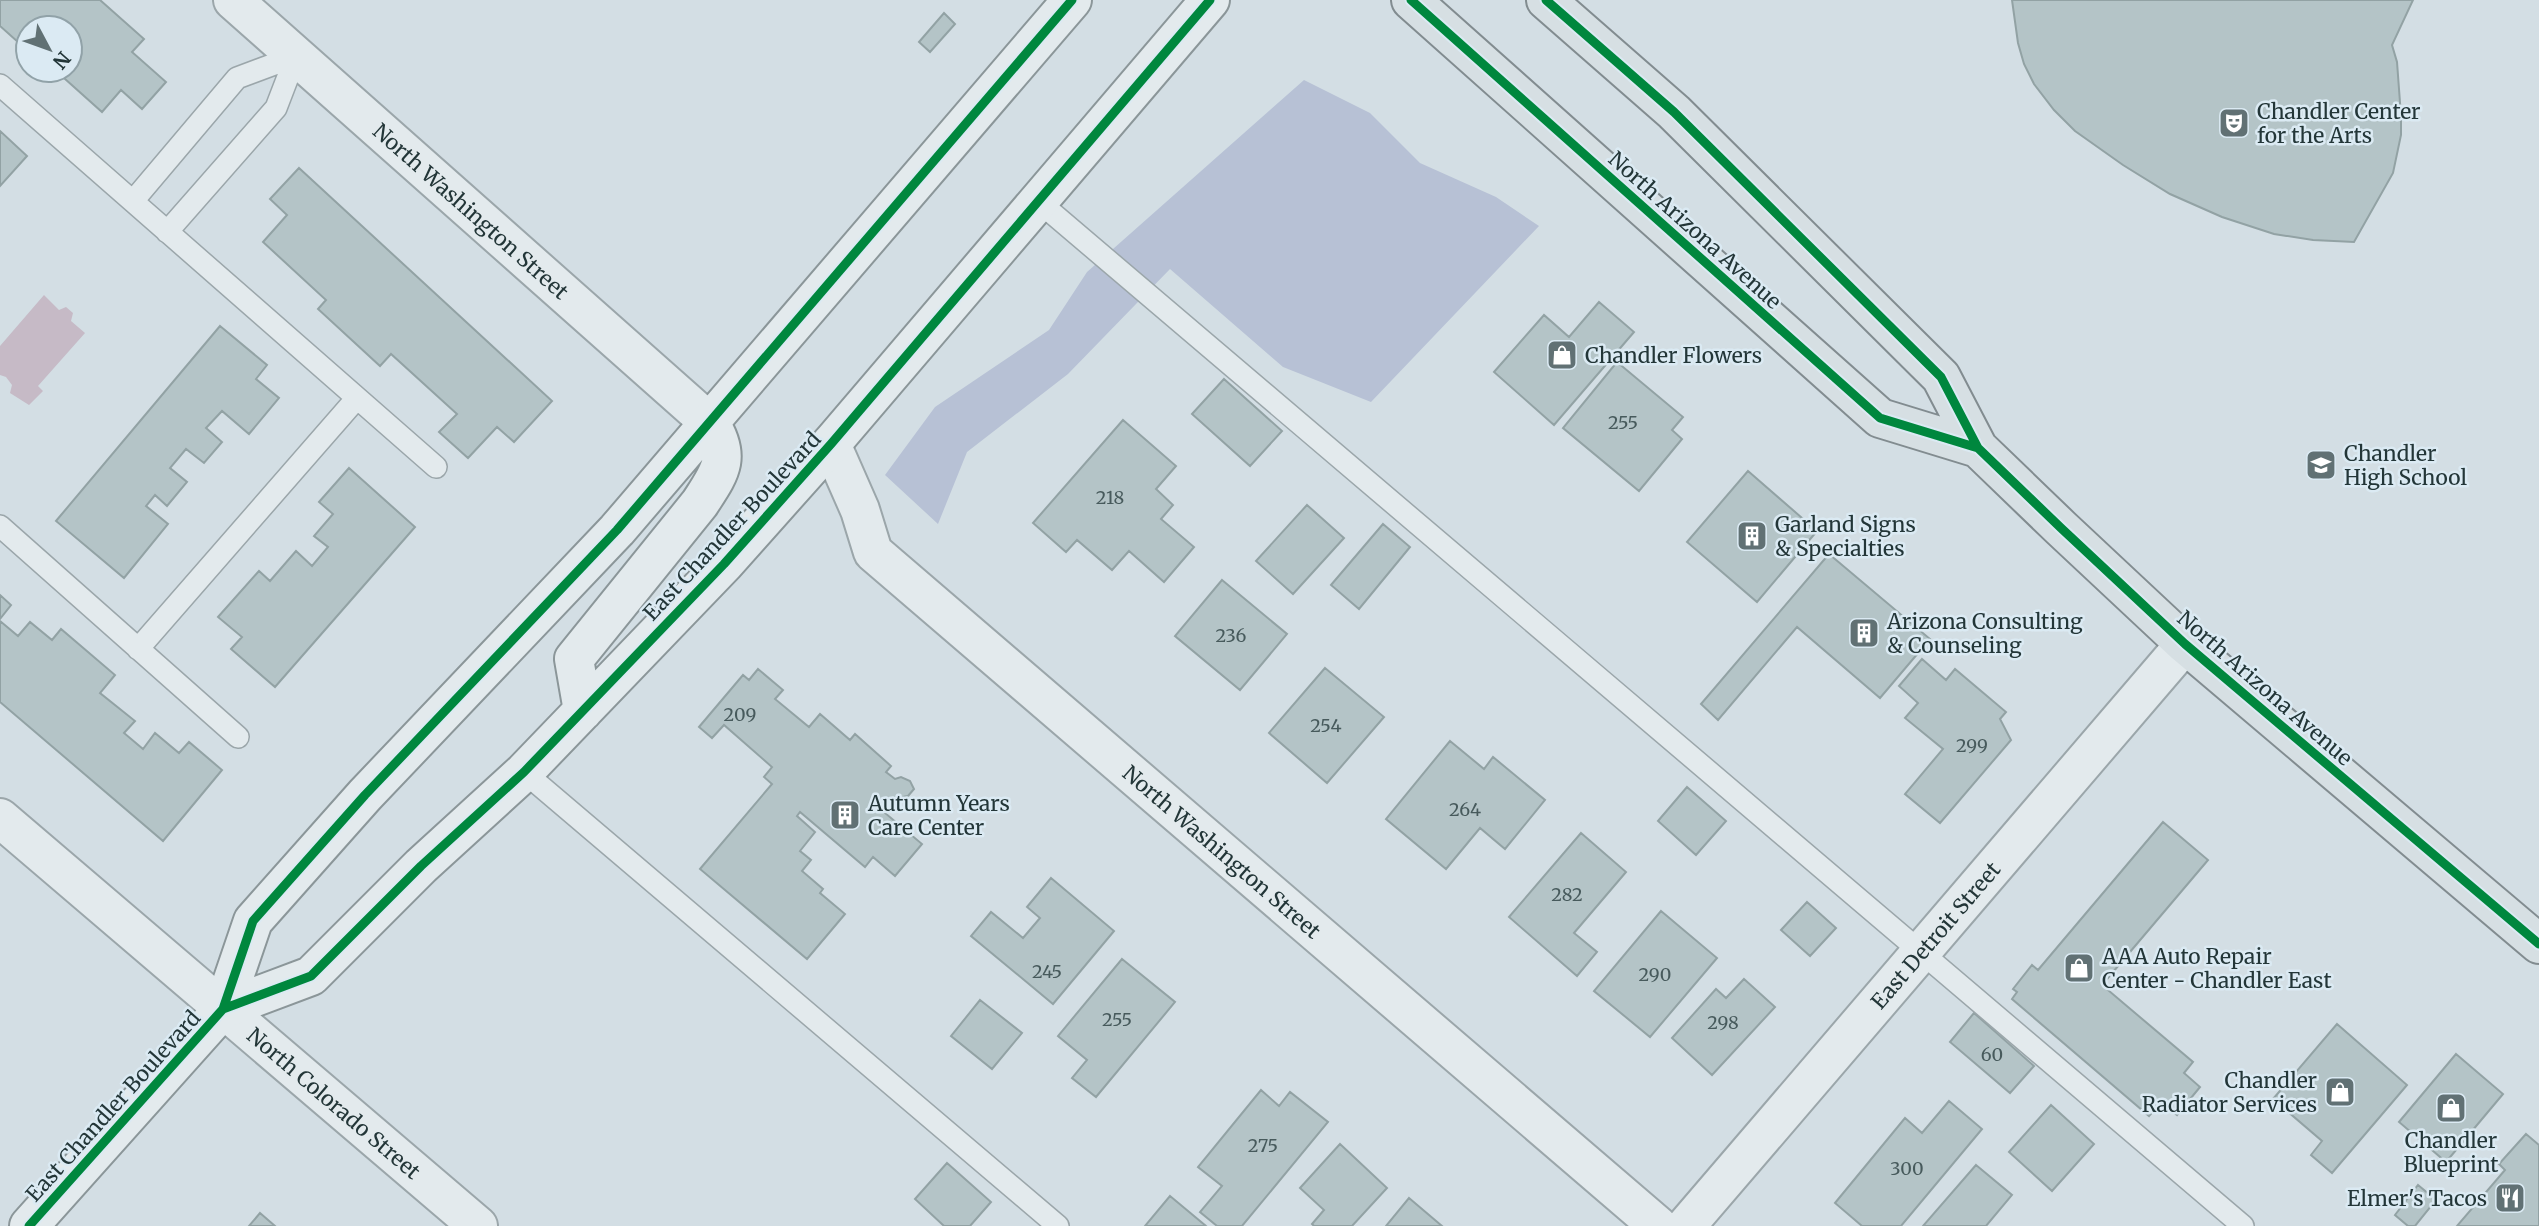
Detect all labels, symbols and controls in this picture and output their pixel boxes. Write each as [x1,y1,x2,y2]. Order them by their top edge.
north arrow [14,14,84,84]
text: N [48,47,76,74]
place label: Chandler Center for the Arts [2257,98,2421,149]
theatre icon: Chandler Center for the Arts [2217,106,2251,140]
street label: North Washington Street [368,117,574,305]
street label: North Arizona Avenue [1603,145,1787,315]
shop icon: Chandler Flowers [1545,338,1579,372]
place label: Chandler Flowers [1585,342,1762,369]
house number: 255 [1608,411,1638,434]
street label: East Chandler Boulevard [637,426,827,626]
place label: Chandler High School [2344,440,2467,491]
school or university icon: Chandler High School [2304,448,2338,482]
house number: 218 [1096,486,1124,509]
place label: Garland Signs & Specialties [1775,511,1916,562]
building icon: Garland Signs & Specialties [1735,519,1769,553]
street label: North Arizona Avenue [2172,605,2358,771]
place label: Arizona Consulting & Counseling [1886,608,2083,659]
building icon: Arizona Consulting & Counseling [1847,616,1881,650]
house number: 236 [1215,624,1247,647]
house number: 209 [724,703,756,726]
house number: 254 [1310,714,1342,737]
house number: 299 [1956,734,1988,757]
street label: North Washington Street [1117,759,1327,944]
place label: Autumn Years Care Center [867,790,1010,841]
building icon: Autumn Years Care Center [828,798,862,832]
house number: 264 [1449,798,1481,821]
street label: East Detroit Street [1865,856,2006,1014]
house number: 282 [1551,883,1583,906]
place label: AAA Auto Repair Center - Chandler East [2101,943,2332,994]
shop icon: AAA Auto Repair Center - Chandler East [2062,951,2096,985]
house number: 245 [1032,960,1062,983]
house number: 290 [1639,963,1671,986]
street label: East Chandler Boulevard [20,1004,206,1207]
house number: 255 [1102,1008,1132,1031]
house number: 298 [1707,1011,1739,1034]
street label: North Colorado Street [242,1021,426,1185]
house number: 60 [1981,1043,2003,1066]
place label: Chandler Radiator Services [2142,1067,2317,1118]
shop icon: Chandler Radiator Services [2323,1075,2357,1109]
shop icon: Chandler Blueprint [2434,1091,2468,1125]
place label: Chandler Blueprint [2403,1127,2499,1178]
house number: 275 [1248,1134,1278,1157]
house number: 300 [1890,1157,1924,1180]
restaurant icon: Elmer's Tacos [2493,1181,2527,1215]
place label: Elmer's Tacos [2347,1185,2487,1212]

